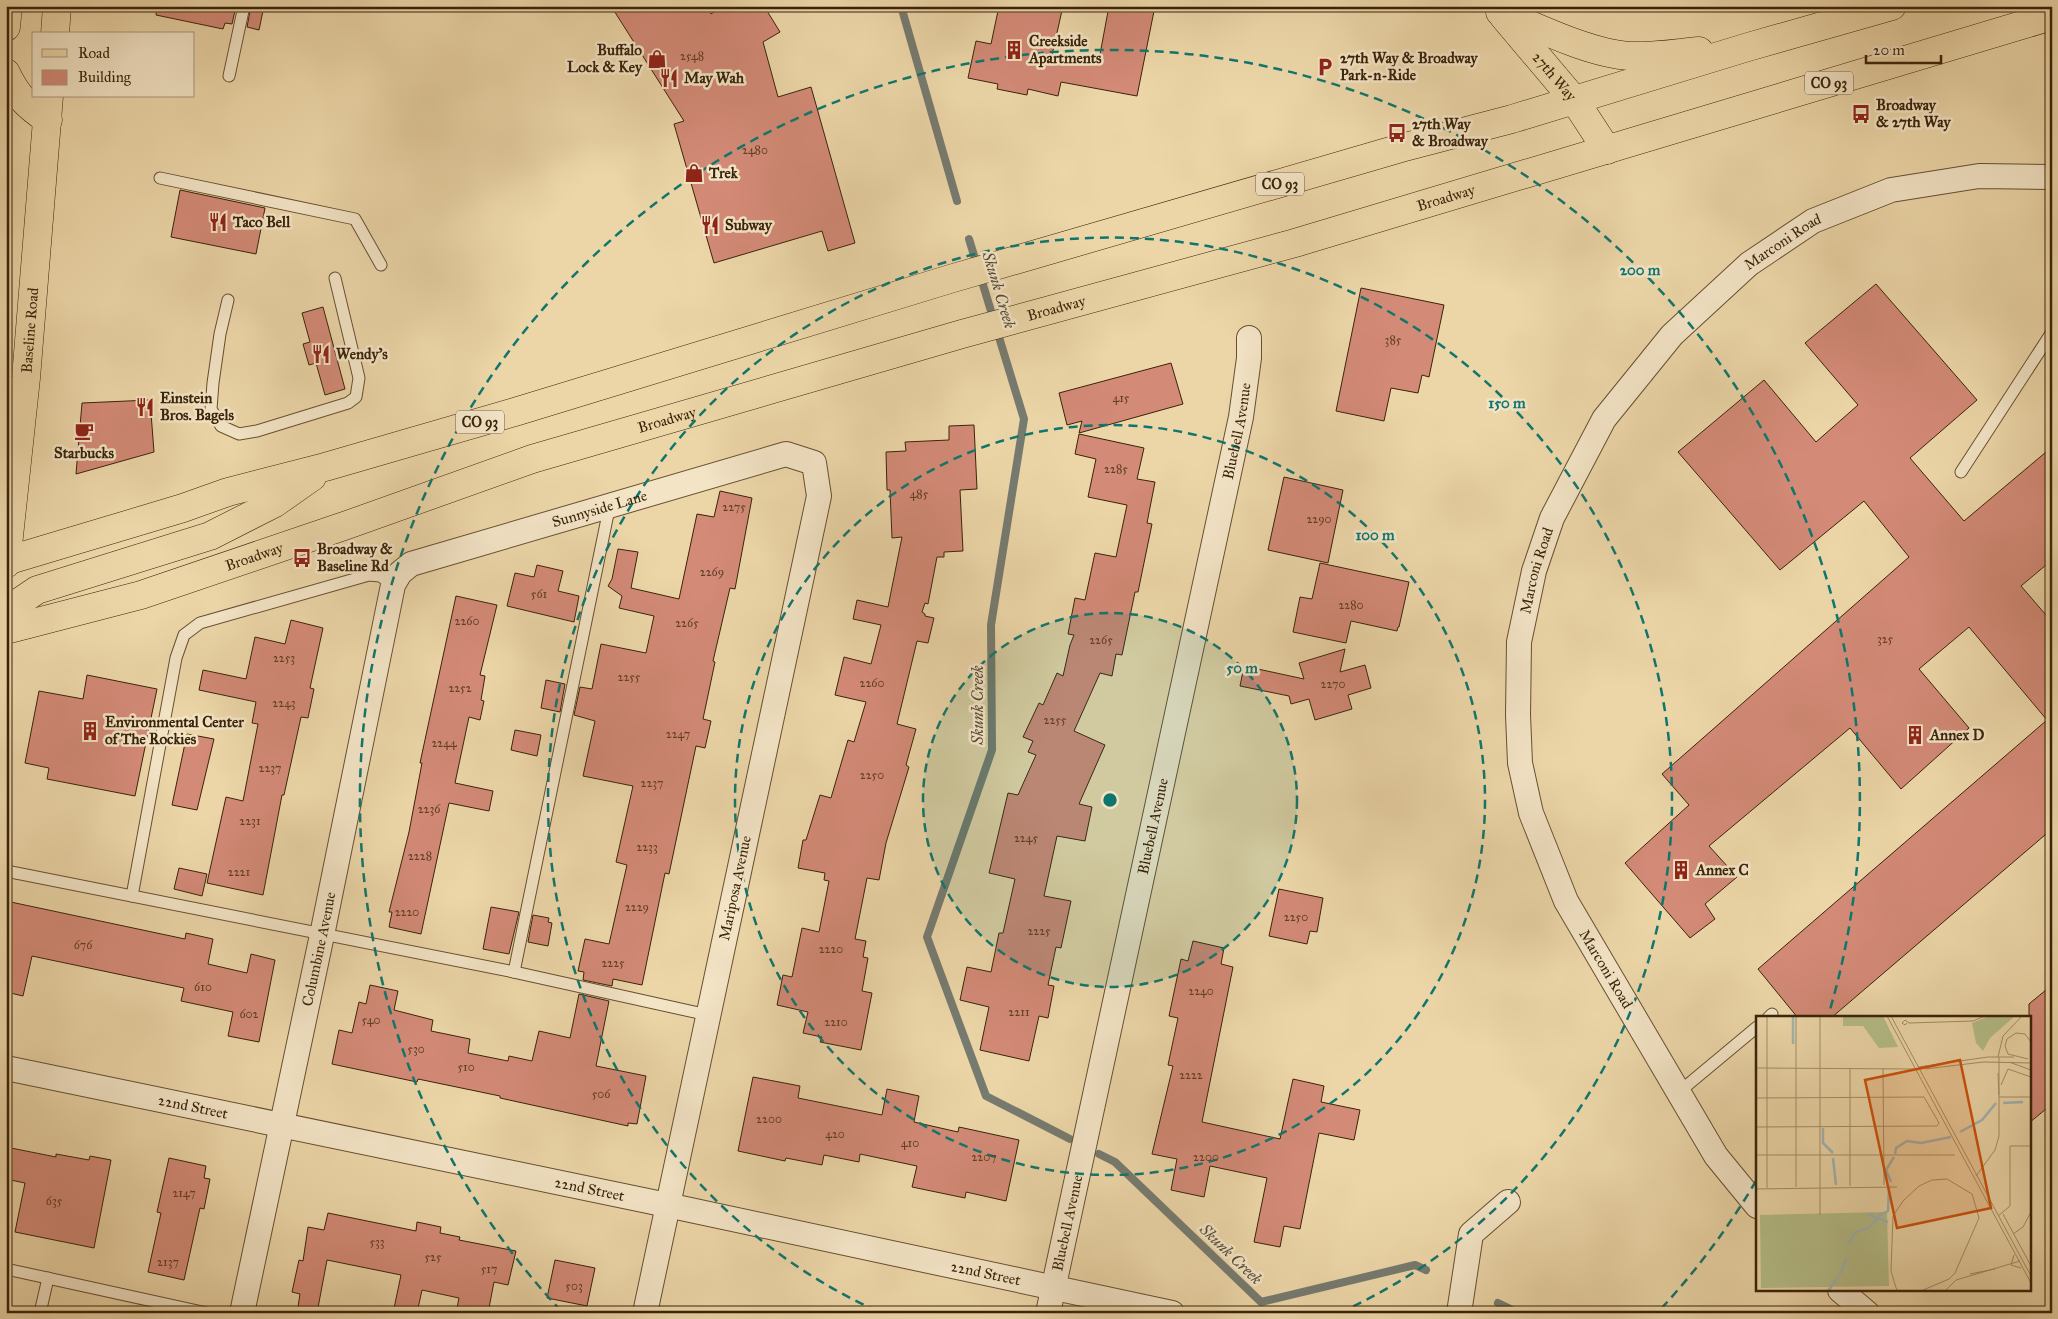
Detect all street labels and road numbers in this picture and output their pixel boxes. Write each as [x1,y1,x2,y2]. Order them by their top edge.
street label: 27th Way [1529,48,1581,106]
road number: CO 93 [1805,72,1853,95]
road number: CO 93 [1256,172,1304,195]
street label: Broadway [1415,180,1478,215]
street label: Marconi Road [1741,210,1824,274]
street label: Baseline Road [17,286,42,374]
street label: Broadway [1025,291,1088,325]
street label: Bluebell Avenue [1219,382,1255,481]
street label: Broadway [636,402,699,437]
road number: CO 93 [456,411,504,434]
street label: Sunnyside Lane [550,486,649,531]
street label: Marconi Road [1516,525,1557,615]
street label: Broadway [223,538,286,575]
street label: Bluebell Avenue [1134,776,1172,876]
street label: Mariposa Avenue [715,834,755,942]
street label: Columbine Avenue [298,890,340,1008]
street label: Marconi Road [1575,926,1637,1012]
street label: 22nd Street [156,1091,230,1123]
street label: 22nd Street [553,1173,627,1205]
street label: Bluebell Avenue [1048,1173,1087,1273]
street label: 22nd Street [949,1257,1023,1290]

